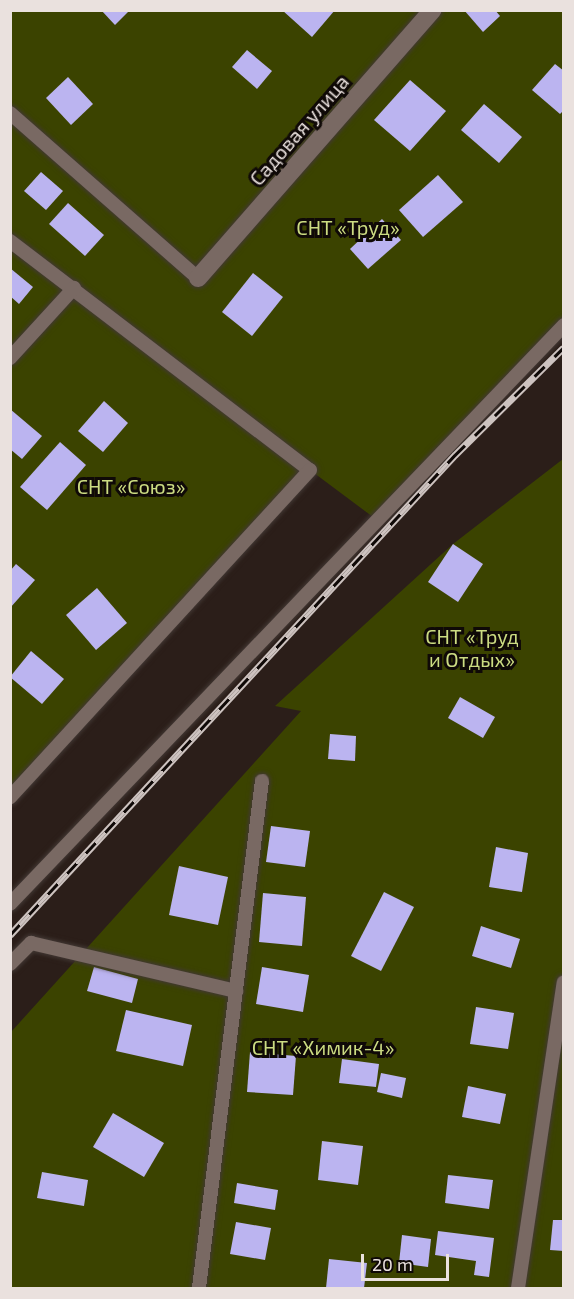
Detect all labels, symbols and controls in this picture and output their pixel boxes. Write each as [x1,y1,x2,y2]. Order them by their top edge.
street label: Садовая улица [244,70,354,190]
park label: СНТ «Труд» [296,215,400,239]
park label: СНТ «Союз» [77,474,185,498]
park label: СНТ «Труд и Отдых» [425,625,519,672]
park label: СНТ «Химик-4» [252,1035,394,1059]
scale bar [364,1242,452,1280]
text: 20 m [372,1253,413,1275]

